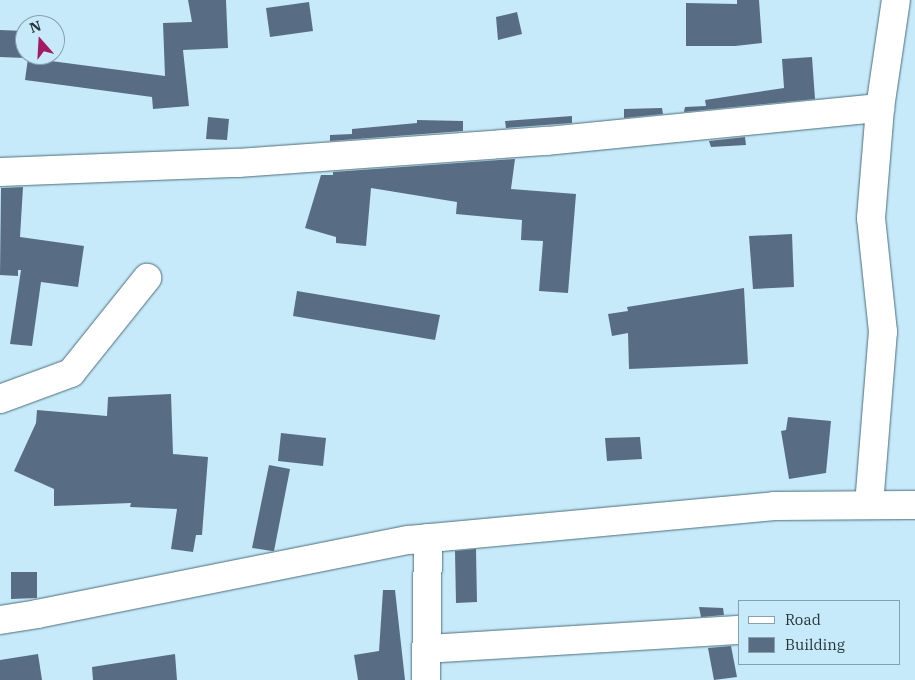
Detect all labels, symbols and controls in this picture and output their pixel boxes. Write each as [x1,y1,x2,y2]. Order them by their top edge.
north arrow [15,15,65,65]
text: N [27,16,44,37]
legend [738,600,900,665]
text: Road [785,610,821,629]
text: Building [785,635,845,654]

